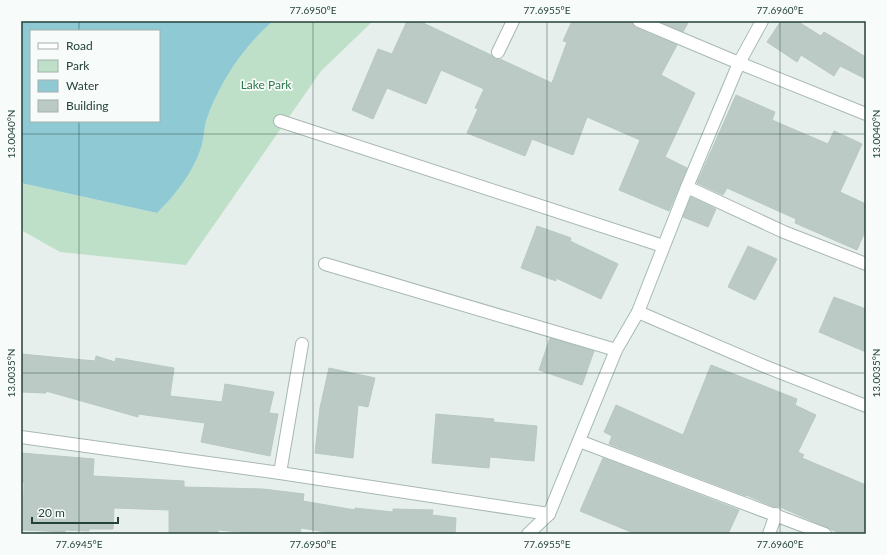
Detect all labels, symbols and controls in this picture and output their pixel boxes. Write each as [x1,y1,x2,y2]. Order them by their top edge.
text: 77.6950°E [289,4,337,16]
text: 77.6955°E [523,4,571,16]
text: 77.6960°E [756,4,804,16]
legend [30,30,160,122]
text: Road [66,38,93,53]
text: Park [66,58,90,73]
park label: Lake Park [241,77,292,92]
text: Water [66,78,99,93]
text: Building [66,98,109,113]
text: 13.0040°N [5,110,17,158]
text: 13.0040°N [870,110,882,158]
text: 13.0035°N [5,349,17,397]
text: 13.0035°N [870,349,882,397]
scale bar [32,499,118,525]
text: 20 m [38,505,65,520]
text: 77.6945°E [55,538,103,550]
text: 77.6950°E [289,538,337,550]
text: 77.6955°E [523,538,571,550]
text: 77.6960°E [756,538,804,550]

